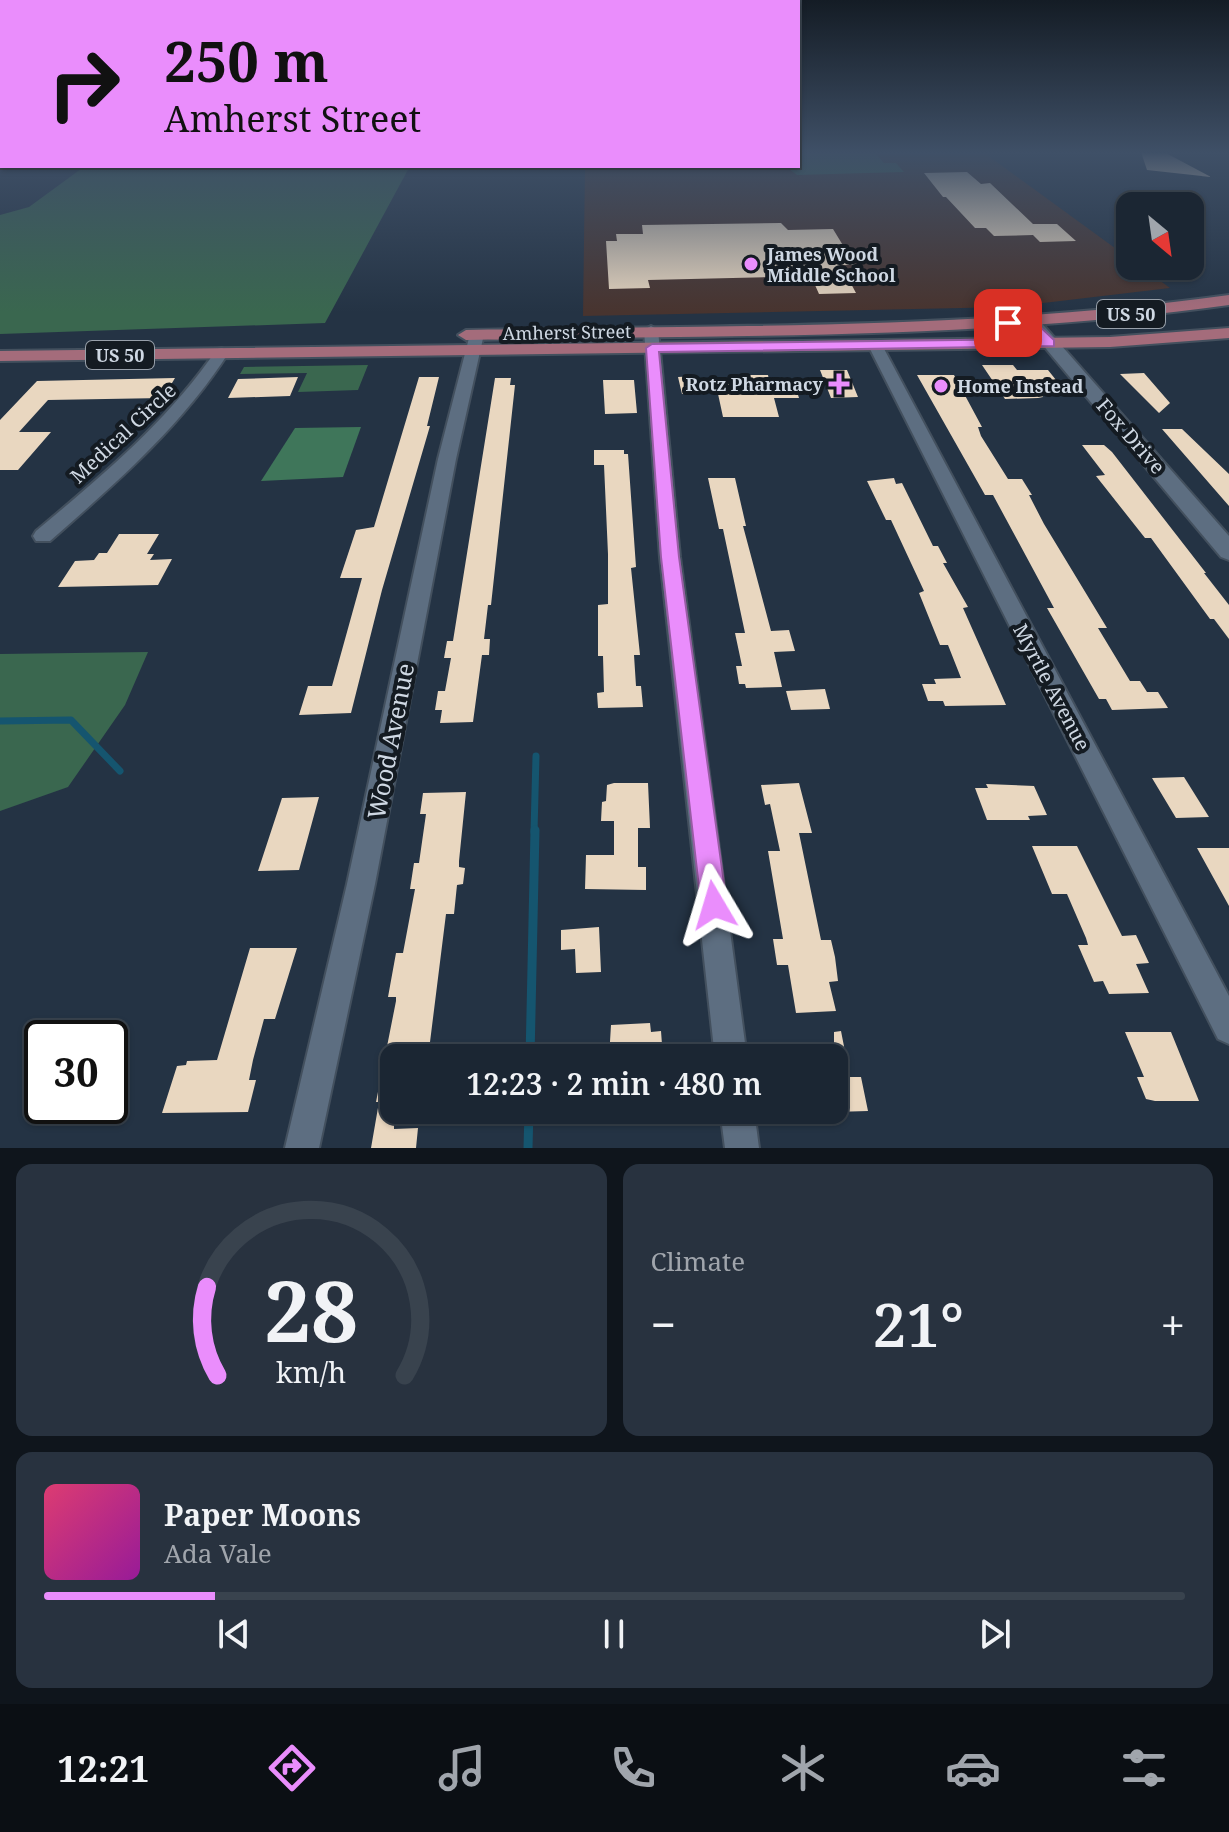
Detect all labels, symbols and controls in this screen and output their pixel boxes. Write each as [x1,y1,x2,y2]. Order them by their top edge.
text: 250 m [164,22,329,98]
icon: right [32,32,136,136]
text: Amherst Street [164,94,421,143]
north arrow [1116,192,1204,280]
map controls [1116,192,1204,280]
place label: James Wood Middle School [766,242,896,287]
marker: James Wood Middle School [742,255,760,273]
pin [974,289,1042,357]
road number: US 50 [1097,300,1165,328]
icon: arrive [986,301,1030,345]
street label: Amherst Street [503,319,631,345]
road number: US 50 [86,341,154,369]
place label: Rotz Pharmacy [685,372,824,396]
place label: Home Instead [957,374,1084,398]
marker: Rotz Pharmacy [830,375,848,393]
street label: Medical Circle [64,377,182,489]
marker: Home Instead [932,377,950,395]
street label: Fox Drive [1091,392,1171,480]
street label: Myrtle Avenue [1007,619,1097,755]
street label: Wood Avenue [359,660,421,822]
position arrow [672,863,756,947]
speed limit sign: 30 [24,1020,128,1124]
text: 12:23 · 2 min · 480 m [466,1063,762,1104]
text: Climate [651,1243,745,1279]
text: 28 [264,1253,358,1366]
text: 21° [872,1283,964,1365]
text: − [651,1294,676,1354]
text: + [1160,1294,1185,1354]
text: km/h [276,1352,346,1391]
text: Paper Moons [164,1494,361,1535]
text: Ada Vale [164,1535,272,1571]
icon: previous [212,1612,256,1656]
icon: pause [592,1612,636,1656]
icon: next [973,1612,1017,1656]
icon: directions [264,1740,320,1796]
icon: music [434,1740,490,1796]
icon: phone [605,1740,661,1796]
icon: climate [775,1740,831,1796]
icon: car [945,1740,1001,1796]
icon: filters [1116,1740,1172,1796]
text: 12:21 [57,1744,150,1793]

